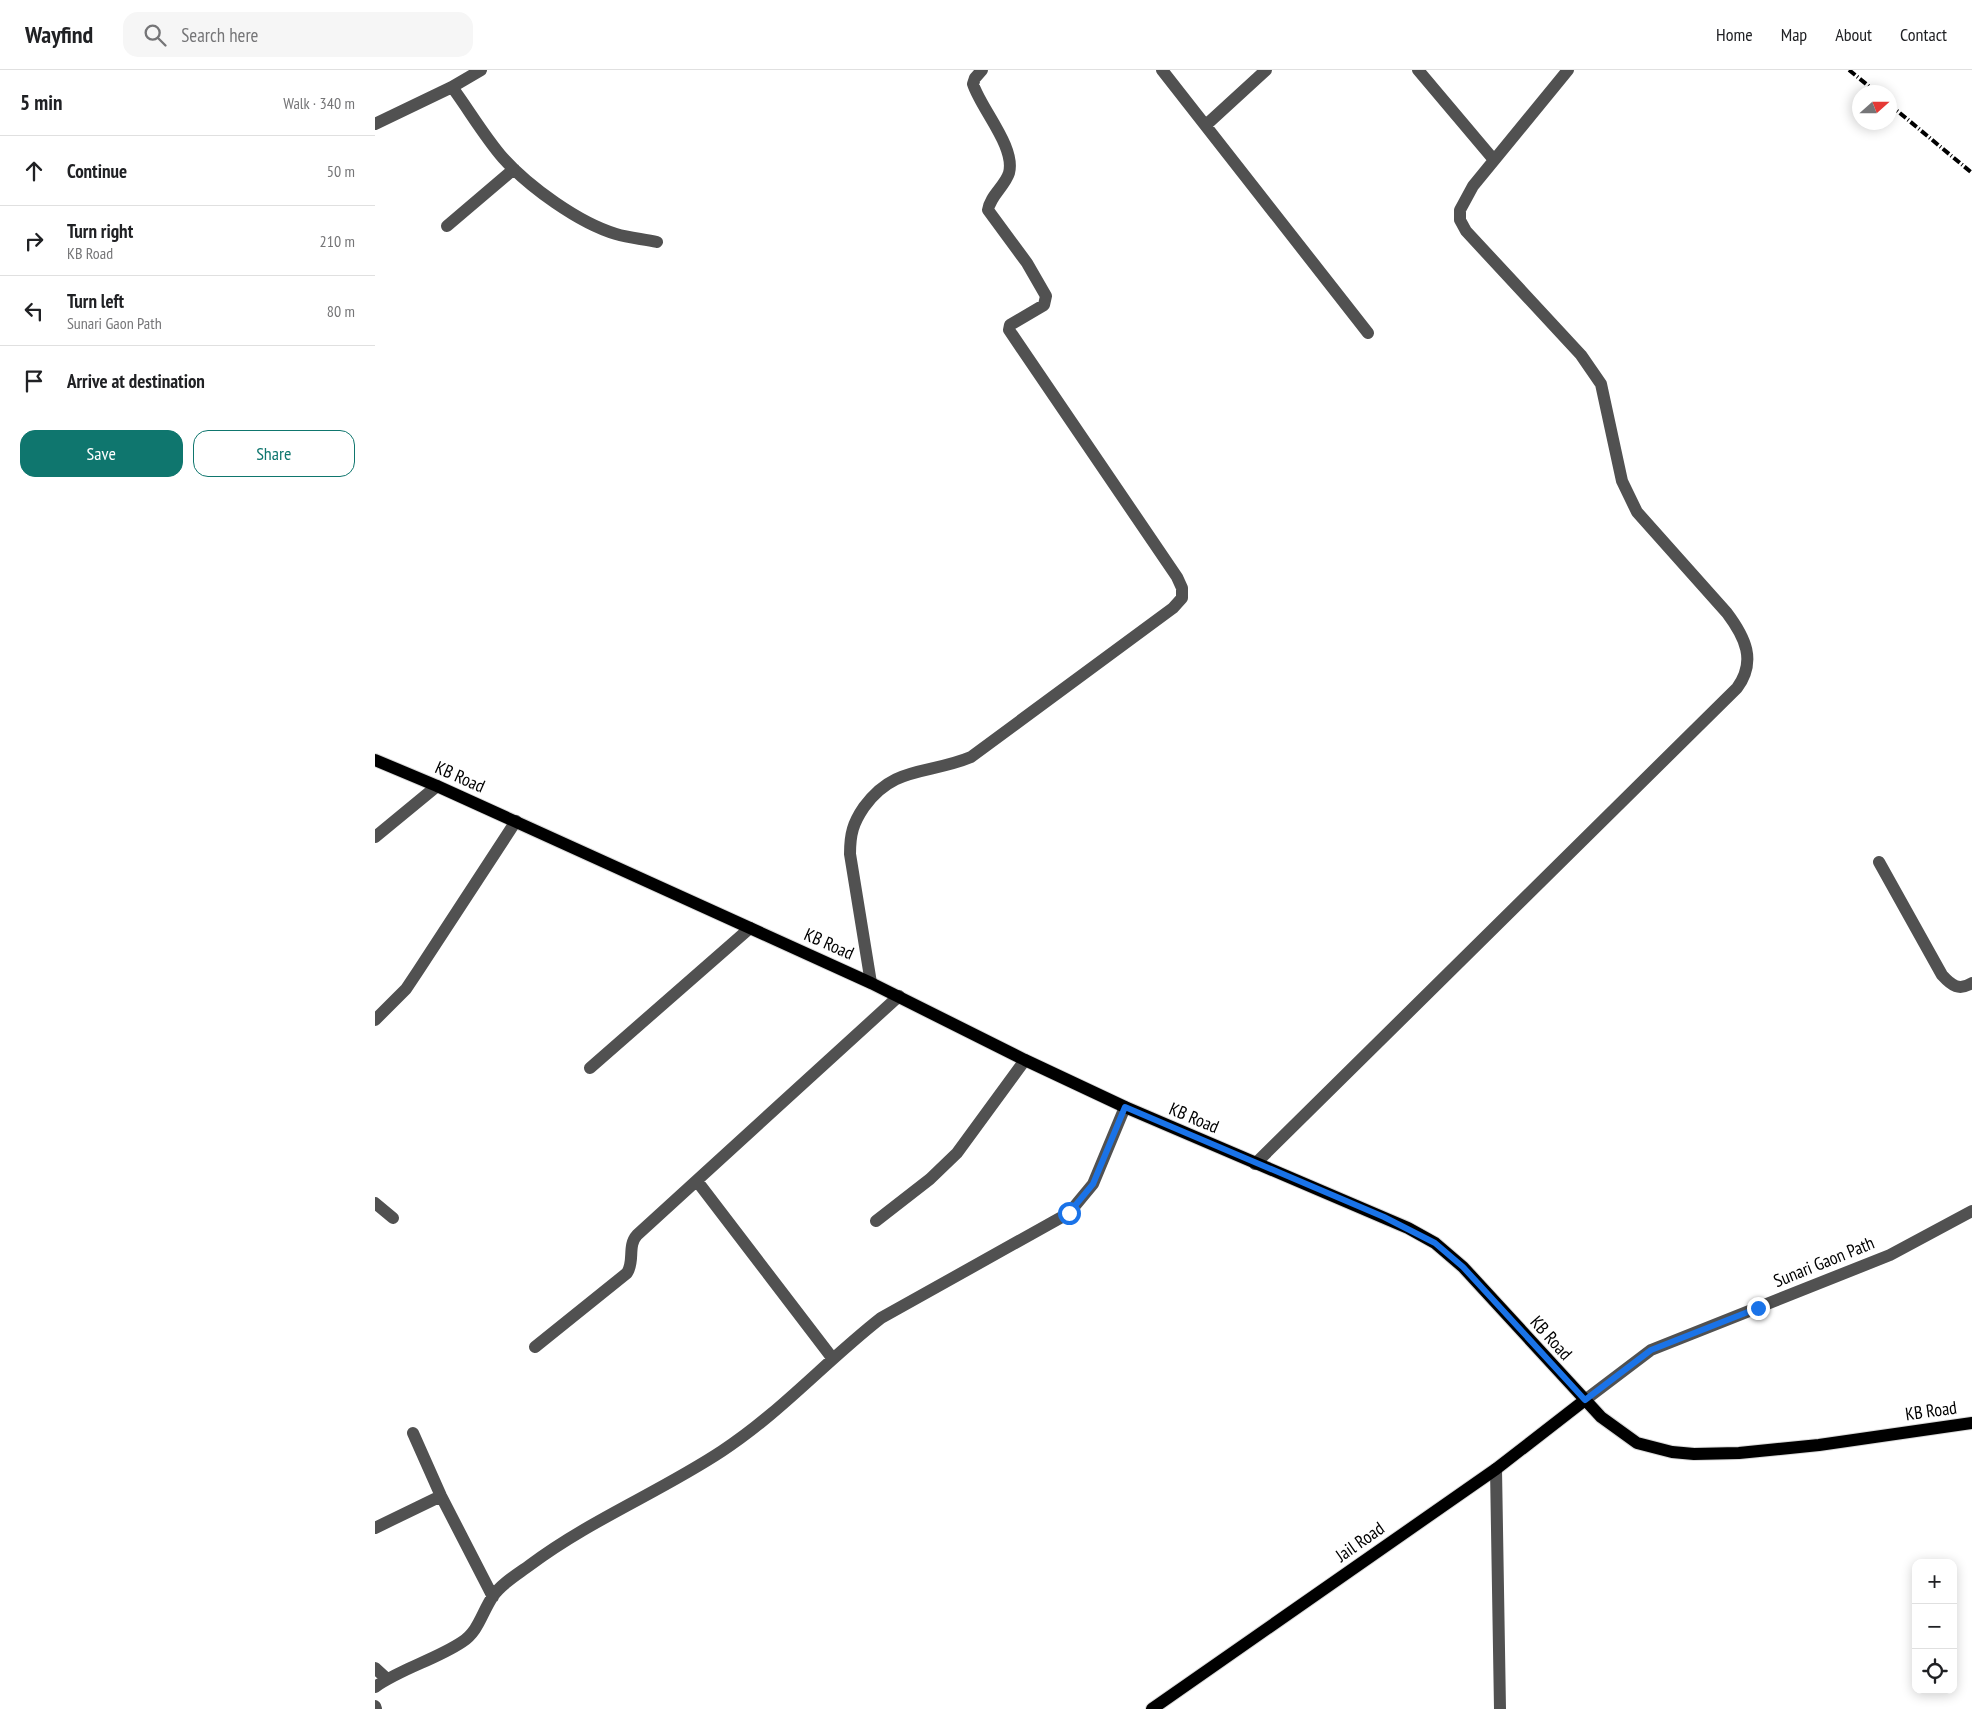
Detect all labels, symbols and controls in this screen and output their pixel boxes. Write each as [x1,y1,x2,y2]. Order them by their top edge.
search box [123,12,473,57]
text: Wayfind [25,19,93,50]
icon: search [141,21,169,49]
text: Search here [181,23,258,47]
text: Home [1716,23,1753,46]
text: Map [1781,23,1807,46]
text: About [1835,23,1872,46]
text: Contact [1900,23,1947,46]
north arrow [1852,85,1897,130]
text: 5 min [20,89,62,116]
text: Walk · 340 m [283,93,355,113]
icon: ahead [20,157,48,185]
text: Continue [67,159,127,183]
text: 50 m [327,161,355,181]
text: Turn right [67,219,133,243]
icon: right [20,227,48,255]
text: 210 m [320,231,355,251]
text: KB Road [67,243,113,263]
text: Turn left [67,289,124,313]
icon: left [20,297,48,325]
text: 80 m [327,301,355,321]
text: Sunari Gaon Path [67,313,162,333]
icon: arrive [20,367,48,395]
text: Arrive at destination [67,369,205,393]
button: Save [20,430,183,477]
button: Share [193,430,355,477]
street label: KB Road [432,755,489,798]
street label: KB Road [801,922,858,965]
street label: KB Road [1166,1097,1223,1138]
route start [1058,1202,1081,1225]
street label: Sunari Gaon Path [1770,1231,1878,1292]
route end [1747,1297,1770,1320]
street label: KB Road [1525,1311,1577,1365]
street label: KB Road [1904,1396,1958,1426]
street label: Jail Road [1330,1517,1388,1567]
map controls [1912,1559,1957,1694]
button: + [1912,1559,1957,1604]
button: − [1912,1604,1957,1649]
button: locate [1912,1649,1957,1694]

